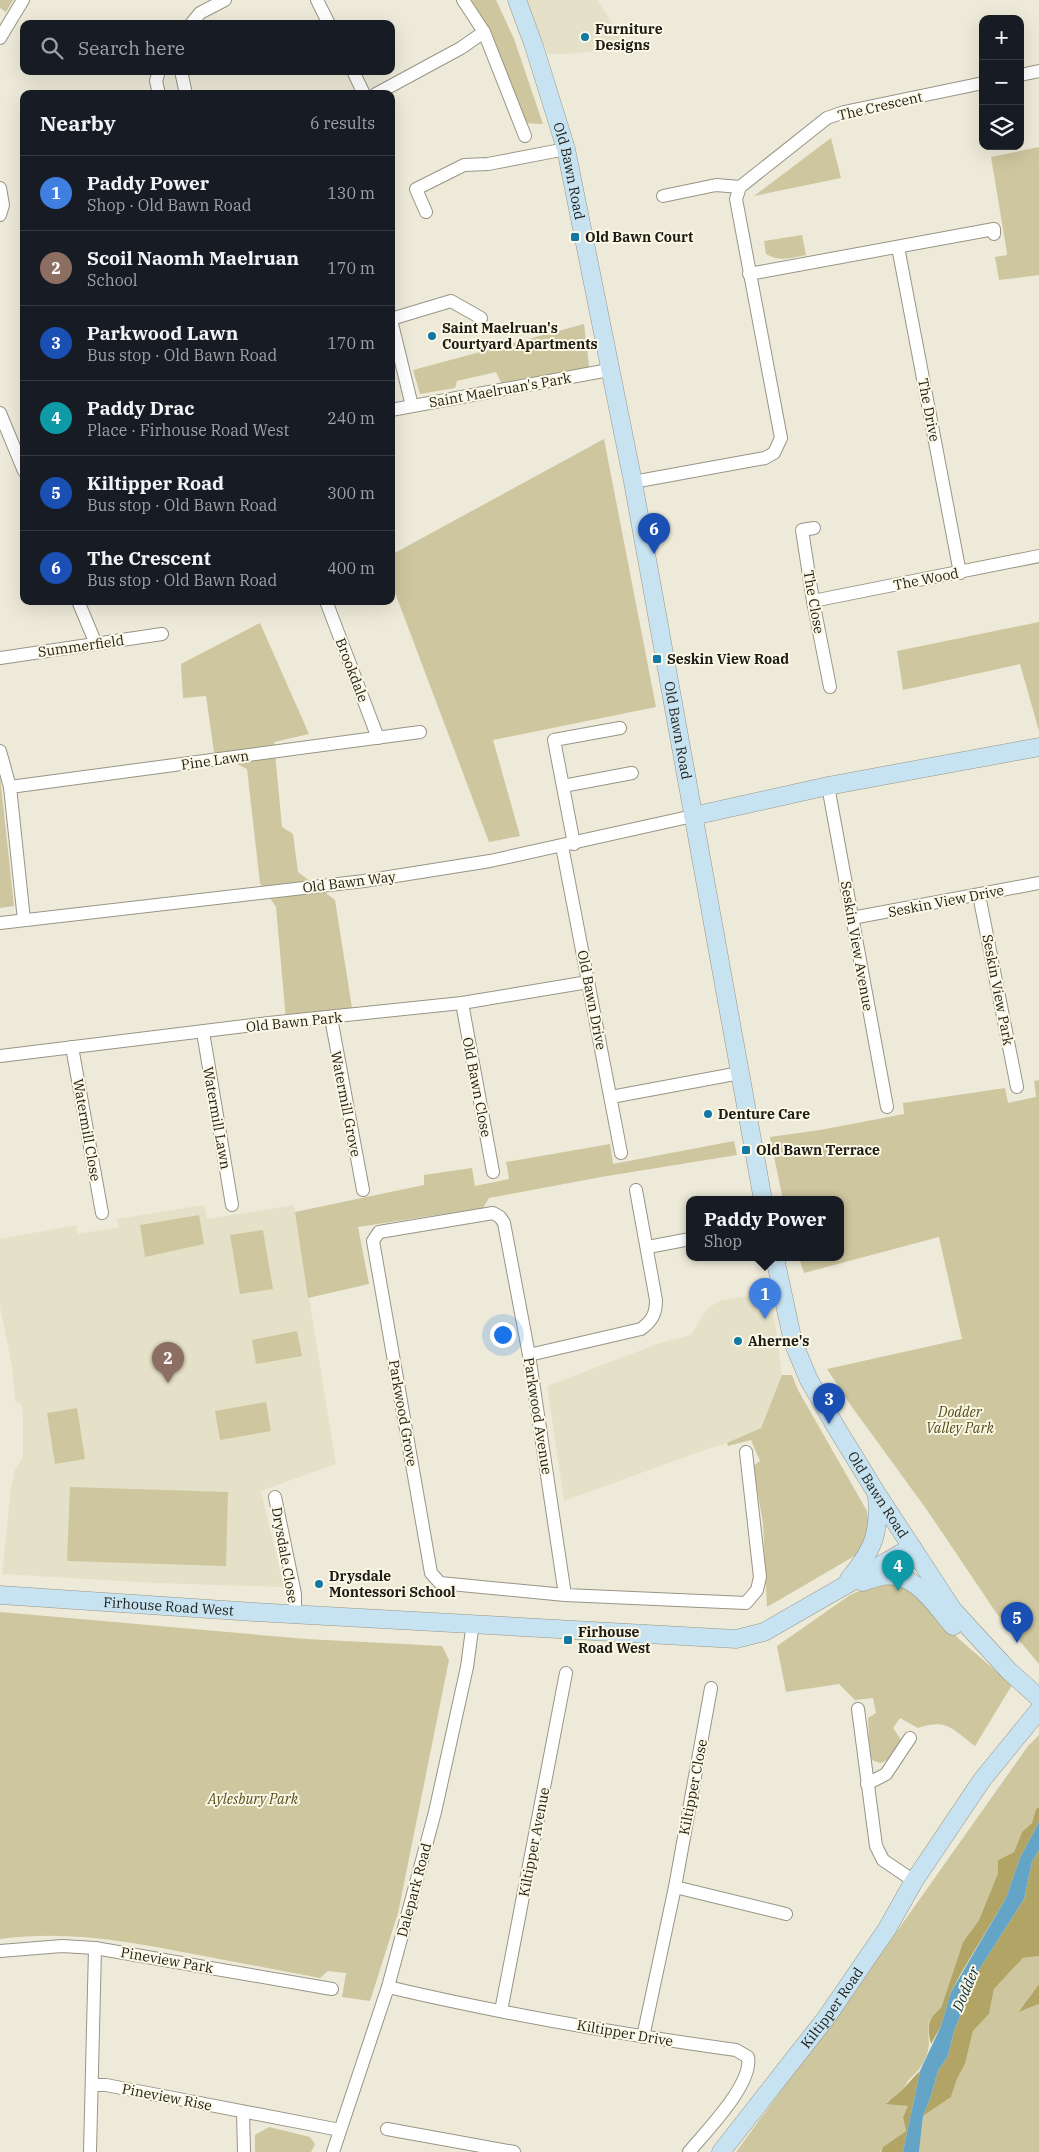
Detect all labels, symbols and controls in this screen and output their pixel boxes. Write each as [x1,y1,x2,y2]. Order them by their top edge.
map controls [979,15,1024,150]
button: + [979,15,1024,60]
search box [20,20,395,75]
place label: Furniture Designs [595,20,663,54]
marker: Furniture Designs [579,31,591,43]
icon: search [38,34,66,62]
text: Search here [78,36,185,60]
button: − [979,60,1024,105]
street label: The Crescent [836,87,924,125]
button: layers [979,105,1024,150]
text: Nearby [40,109,116,137]
text: 6 results [310,113,375,133]
street label: Old Bawn Road [549,120,589,222]
text: Paddy Power [87,171,209,195]
text: 1 [51,183,61,203]
text: 130 m [327,183,375,203]
text: Shop · Old Bawn Road [87,195,251,215]
place label: Old Bawn Court [585,228,693,246]
marker: Old Bawn Court [569,231,581,243]
text: Scoil Naomh Maelruan [87,246,299,270]
text: 2 [51,258,61,278]
text: 170 m [327,258,375,278]
text: School [87,270,138,290]
place label: Saint Maelruan's Courtyard Apartments [442,319,598,353]
text: Parkwood Lawn [87,321,238,345]
marker: Saint Maelruan's Courtyard Apartments [426,330,438,342]
text: 3 [51,333,61,353]
text: 170 m [327,333,375,353]
text: Bus stop · Old Bawn Road [87,345,277,365]
street label: Saint Maelruan's Park [427,368,573,411]
street label: The Drive [914,377,944,443]
text: Paddy Drac [87,396,195,420]
text: 4 [51,408,61,428]
text: 240 m [327,408,375,428]
text: Place · Firhouse Road West [87,420,289,440]
text: Kiltipper Road [87,471,224,495]
text: 5 [51,483,61,503]
text: 300 m [327,483,375,503]
text: Bus stop · Old Bawn Road [87,495,277,515]
pin: 6 [638,513,670,554]
text: The Crescent [87,546,211,570]
text: 6 [51,558,61,578]
text: 400 m [327,558,375,578]
street label: The Wood [892,564,961,594]
street label: The Close [800,569,828,635]
text: Bus stop · Old Bawn Road [87,570,277,590]
street label: Summerfield [37,631,126,661]
street label: Brookdale [332,635,372,705]
place label: Seskin View Road [667,650,789,668]
marker: Seskin View Road [651,653,663,665]
street label: Old Bawn Road [660,680,696,781]
street label: Pine Lawn [180,746,250,774]
street label: Old Bawn Way [301,867,397,897]
street label: Seskin View Avenue [837,880,877,1012]
street label: Seskin View Drive [886,881,1006,921]
street label: Seskin View Park [978,933,1018,1048]
street label: Old Bawn Drive [573,949,611,1051]
street label: Old Bawn Park [245,1008,344,1036]
street label: Old Bawn Close [458,1035,496,1139]
street label: Watermill Grove [327,1050,365,1158]
street label: Watermill Lawn [199,1065,235,1171]
street label: Watermill Close [69,1077,105,1183]
place label: Denture Care [718,1105,810,1123]
marker: Denture Care [702,1108,714,1120]
place label: Old Bawn Terrace [756,1141,880,1159]
marker: Old Bawn Terrace [740,1144,752,1156]
popup [686,1196,844,1261]
text: Paddy Power [704,1207,826,1231]
text: Shop [704,1231,742,1251]
pin: 1 [749,1278,781,1319]
your location [490,1322,516,1348]
place label: Aherne's [748,1332,809,1350]
marker: Aherne's [732,1335,744,1347]
pin: 2 [152,1342,184,1383]
street label: Parkwood Avenue [520,1356,556,1476]
street label: Parkwood Grove [385,1358,421,1468]
pin: 3 [813,1383,845,1424]
park label: Dodder Valley Park [926,1403,995,1437]
street label: Old Bawn Road [844,1448,913,1542]
street label: Drysdale Close [268,1506,302,1604]
pin: 4 [882,1550,914,1591]
place label: Drysdale Montessori School [329,1567,456,1601]
marker: Drysdale Montessori School [313,1578,325,1590]
street label: Firhouse Road West [103,1593,235,1620]
pin: 5 [1001,1602,1033,1643]
place label: Firhouse Road West [578,1623,650,1657]
marker: Firhouse Road West [562,1634,574,1646]
street label: Kiltipper Close [675,1737,711,1837]
street label: Kiltipper Avenue [515,1786,553,1898]
park label: Aylesbury Park [207,1790,299,1808]
street label: Dalepark Road [393,1841,435,1939]
street label: Pineview Park [119,1943,215,1977]
street label: Kiltipper Road [797,1963,867,2052]
water label: Dodder [947,1963,984,2015]
street label: Kiltipper Drive [575,2016,675,2050]
street label: Pineview Rise [120,2079,214,2115]

